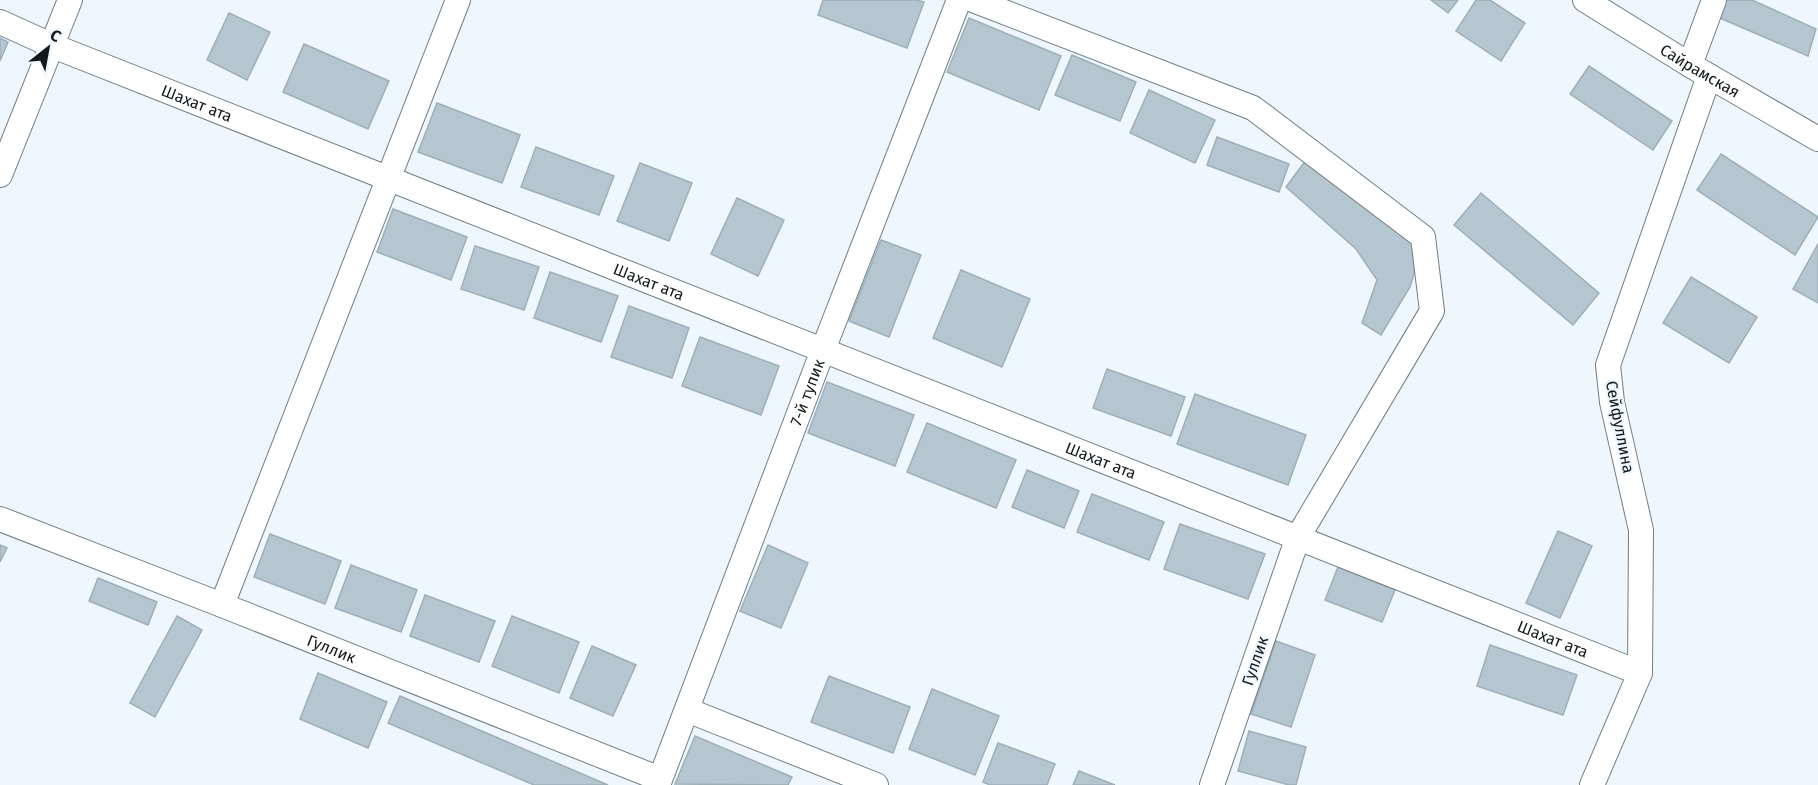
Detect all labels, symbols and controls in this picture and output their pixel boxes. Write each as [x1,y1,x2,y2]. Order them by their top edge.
north arrow [18,18,78,78]
text: С [47,25,65,46]
street label: Сайрамская [1657,39,1743,101]
street label: Шахат ата [159,80,235,125]
street label: Шахат ата [611,259,687,304]
street label: 7-й тупик [786,356,828,428]
street label: Сейфуллина [1602,379,1638,475]
street label: Шахат ата [1063,438,1139,483]
street label: Шахат ата [1515,616,1591,661]
street label: Гуллик [304,630,359,667]
street label: Гуллик [1238,633,1272,688]

